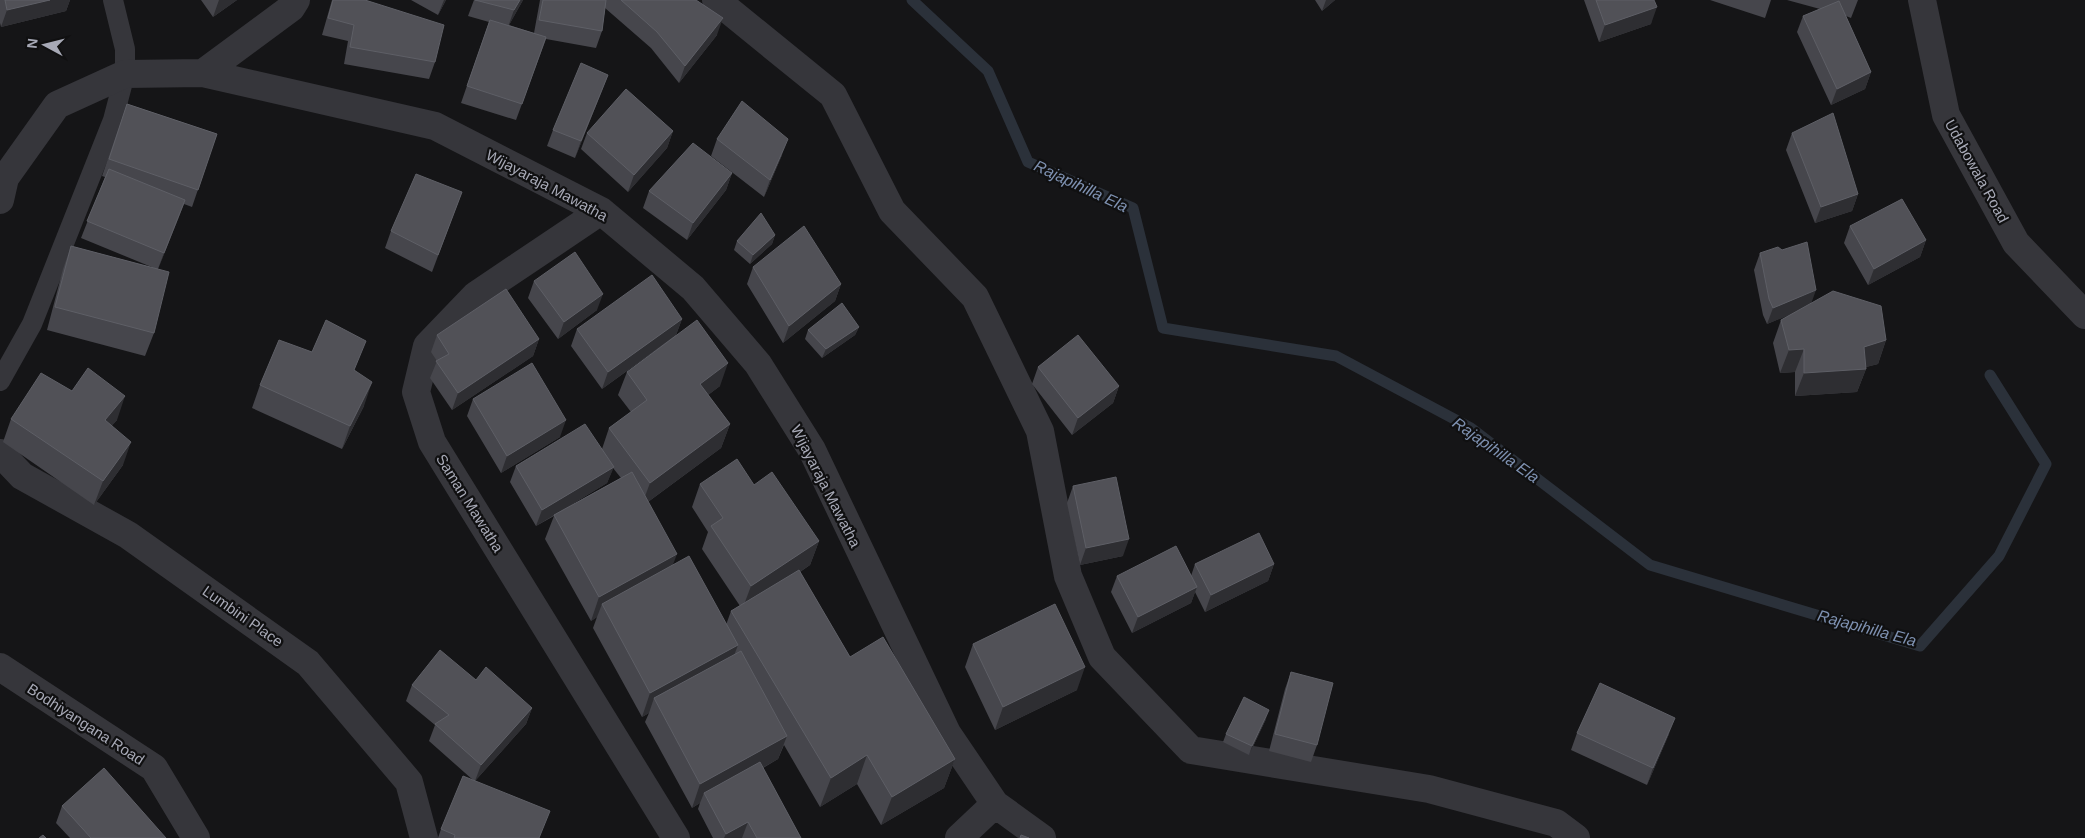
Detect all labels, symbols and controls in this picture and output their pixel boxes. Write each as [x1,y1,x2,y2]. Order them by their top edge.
north arrow [20,20,70,70]
text: N [24,37,41,49]
street label: Udabowala Road [1942,117,2012,225]
street label: Wijayaraja Mawatha [483,146,611,225]
water label: Rajapihilla Ela [1031,157,1131,215]
water label: Rajapihilla Ela [1450,414,1542,486]
street label: Wijayaraja Mawatha [788,422,865,551]
street label: Saman Mawatha [433,451,507,556]
street label: Lumbini Place [200,582,286,650]
water label: Rajapihilla Ela [1816,607,1918,649]
street label: Bodhiyangana Road [24,680,148,768]

